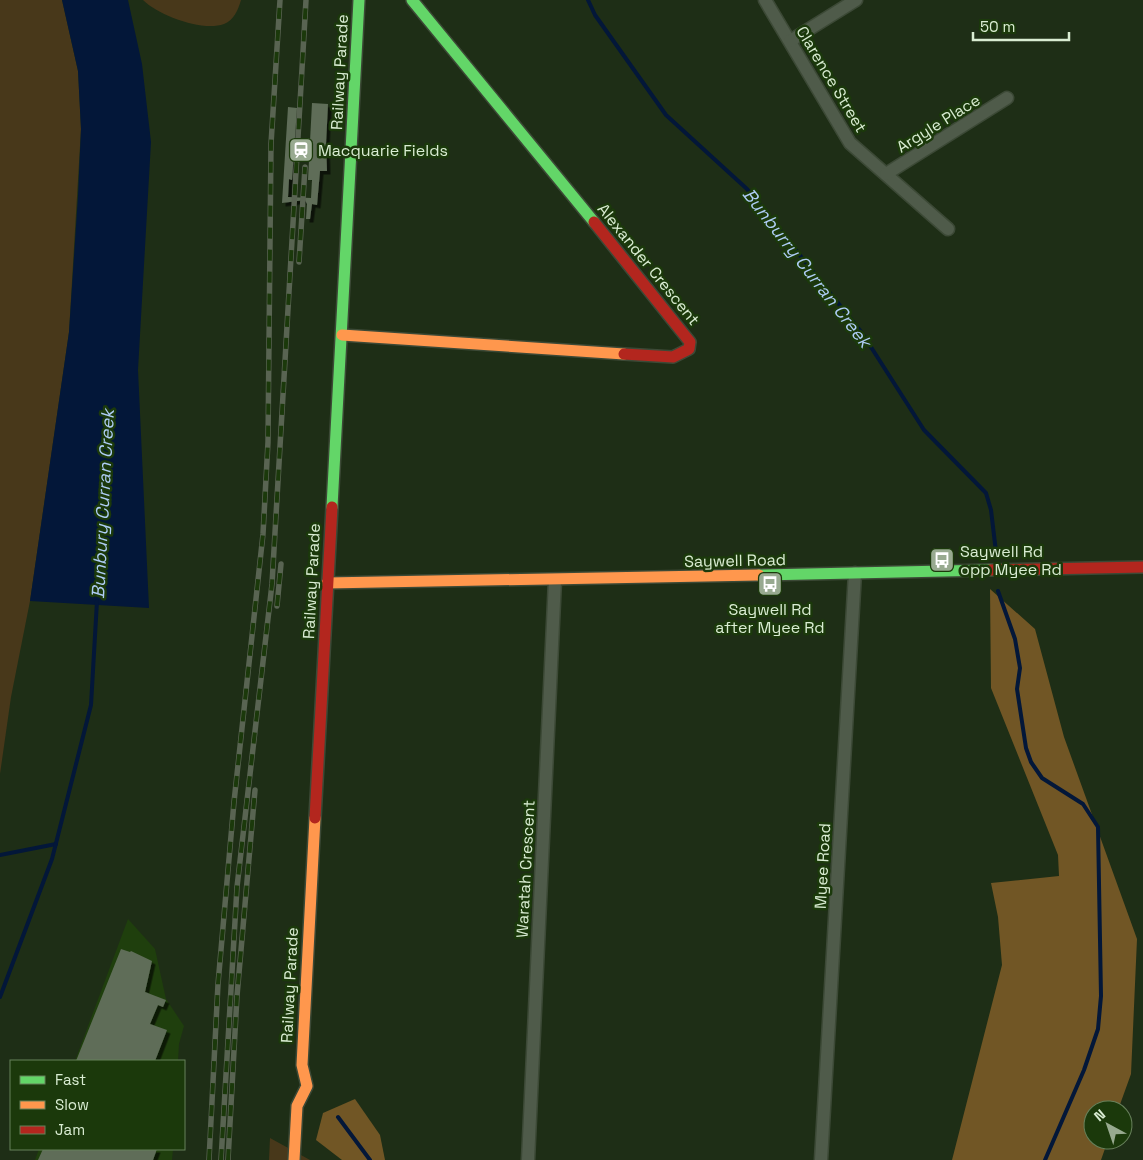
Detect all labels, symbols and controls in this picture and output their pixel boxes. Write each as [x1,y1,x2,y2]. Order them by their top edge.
scale bar [973,10,1069,42]
street label: Railway Parade [326,14,353,130]
text: 50 m [980,17,1015,36]
street label: Clarence Street [792,22,872,136]
street label: Argyle Place [892,89,984,157]
station icon: Macquarie Fields [288,137,314,163]
place label: Macquarie Fields [318,140,448,161]
water label: Bunburry Curran Creek [738,183,878,354]
street label: Alexander Crescent [593,199,704,330]
water label: Bunbury Curran Creek [86,406,119,599]
street label: Railway Parade [298,523,325,639]
place label: Saywell Rd opp Myee Rd [960,541,1062,580]
bus stop icon: Saywell Rd opp Myee Rd [929,547,955,573]
street label: Saywell Road [684,549,786,572]
bus stop icon: Saywell Rd after Myee Rd [757,571,783,597]
place label: Saywell Rd after Myee Rd [715,599,825,638]
street label: Waratah Crescent [511,800,540,938]
street label: Myee Road [810,823,835,910]
street label: Railway Parade [276,927,303,1043]
legend [10,1060,185,1150]
text: Fast [55,1070,86,1089]
text: Slow [55,1095,89,1114]
north arrow [1083,1100,1133,1150]
text: N [1090,1105,1109,1125]
text: Jam [55,1120,85,1139]

